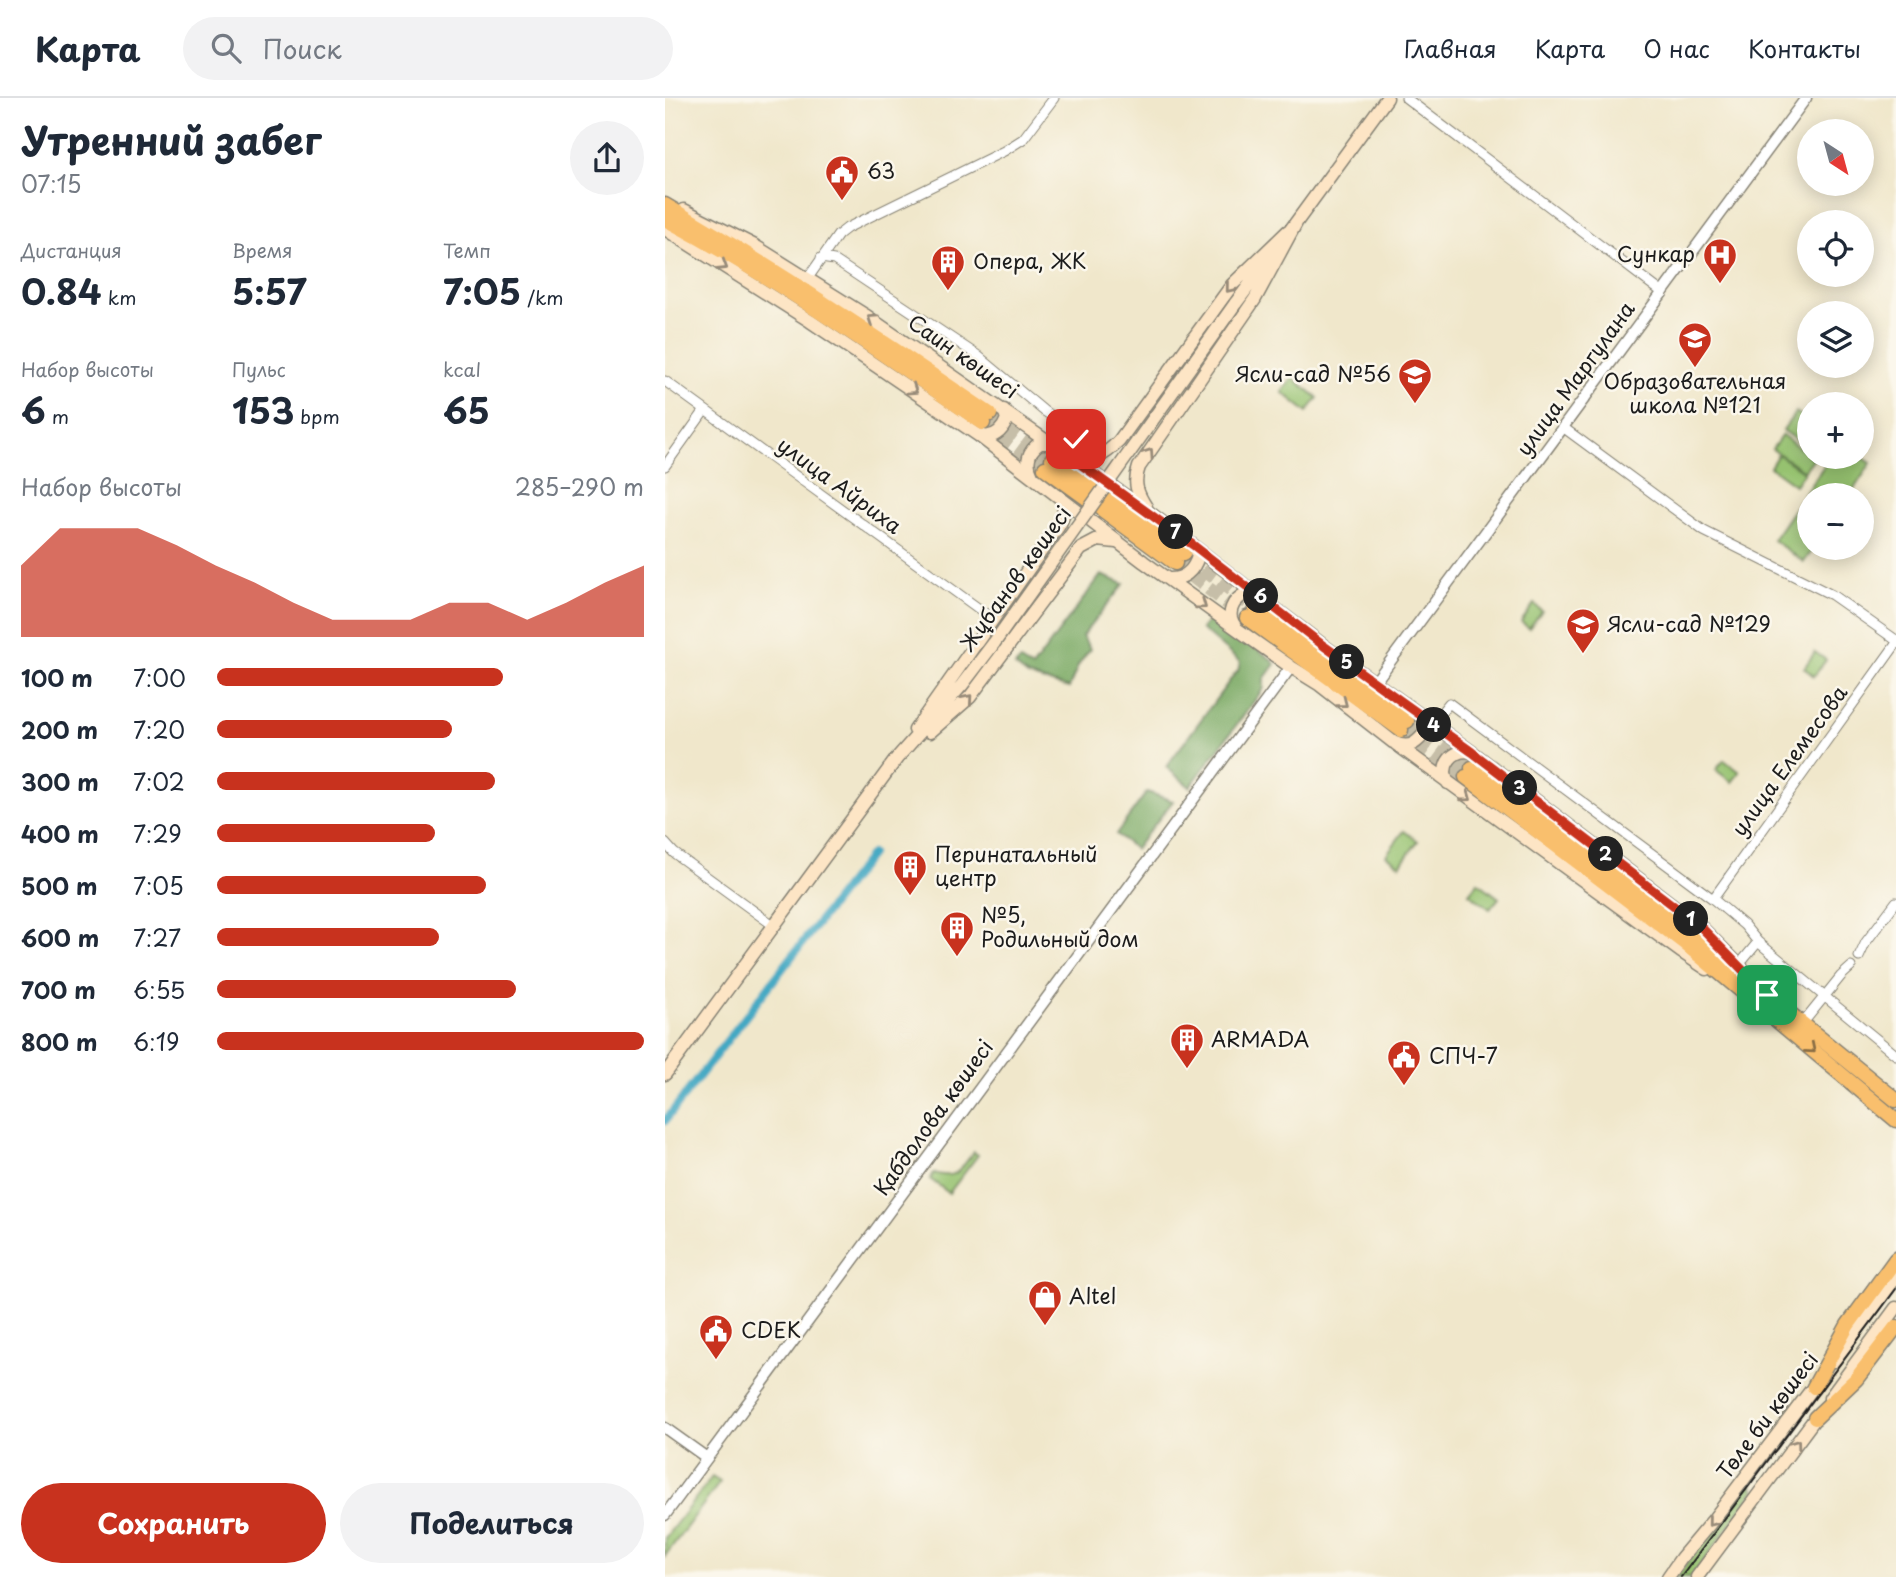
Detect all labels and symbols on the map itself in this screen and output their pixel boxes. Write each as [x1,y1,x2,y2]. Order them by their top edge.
north arrow [1797,119,1874,196]
public building icon: 63 [823,153,861,202]
place label: 63 [867,154,895,186]
hospital icon: Сункар [1701,236,1739,285]
place label: Сункар [1617,237,1695,269]
building icon: Опера, ЖК [929,243,967,292]
place label: Опера, ЖК [973,244,1086,276]
one-way arrow [715,258,728,271]
one-way arrow [1226,280,1238,293]
street label: улица Маргулана [1507,293,1642,462]
street label: Саин көшесі [902,305,1026,405]
one-way arrow [867,315,880,327]
school or university icon: Образовательная школа №121 [1676,320,1714,369]
school or university icon: Ясли-сад №56 [1396,356,1434,405]
place label: Ясли-сад №56 [1235,357,1391,389]
place label: Образовательная школа №121 [1604,364,1786,420]
one-way arrow [905,382,918,394]
pin [1046,409,1106,469]
street label: улица Айриха [771,428,910,541]
one-way arrow [1141,448,1153,461]
street label: Жұбанов көшесі [951,499,1078,657]
pin: 7 [1159,514,1193,550]
pin: 6 [1243,578,1279,614]
one-way arrow [1194,596,1207,609]
school or university icon: Ясли-сад №129 [1564,606,1602,655]
place label: Ясли-сад №129 [1607,607,1771,639]
pin: 5 [1329,644,1365,680]
street label: улица Елемесова [1723,678,1854,842]
one-way arrow [960,694,972,707]
one-way arrow [1335,694,1348,707]
pin: 4 [1417,708,1451,742]
pin: 3 [1503,770,1537,806]
one-way arrow [1459,789,1472,801]
pin: 2 [1588,836,1623,872]
place label: Перинатальный центр [935,837,1098,893]
building icon: Перинатальный центр [891,848,929,897]
place label: №5, Родильный дом [981,898,1139,954]
pin: 1 [1674,902,1709,936]
building icon: №5, Родильный дом [938,909,976,958]
pin [1737,965,1797,1025]
building icon: ARMADA [1168,1021,1206,1070]
place label: ARMADA [1211,1022,1310,1054]
street label: Қабдолова көшесі [865,1032,1000,1201]
public building icon: СПЧ-7 [1385,1038,1423,1087]
place label: СПЧ-7 [1429,1039,1498,1071]
one-way arrow [1802,1041,1815,1053]
shop icon: Altel [1026,1278,1064,1327]
place label: Altel [1069,1279,1116,1311]
public building icon: CDEK [697,1312,735,1361]
place label: CDEK [741,1313,801,1345]
street label: Төле би көшесі [1708,1344,1825,1485]
one-way arrow [1788,1439,1801,1452]
one-way arrow [1707,1514,1720,1526]

